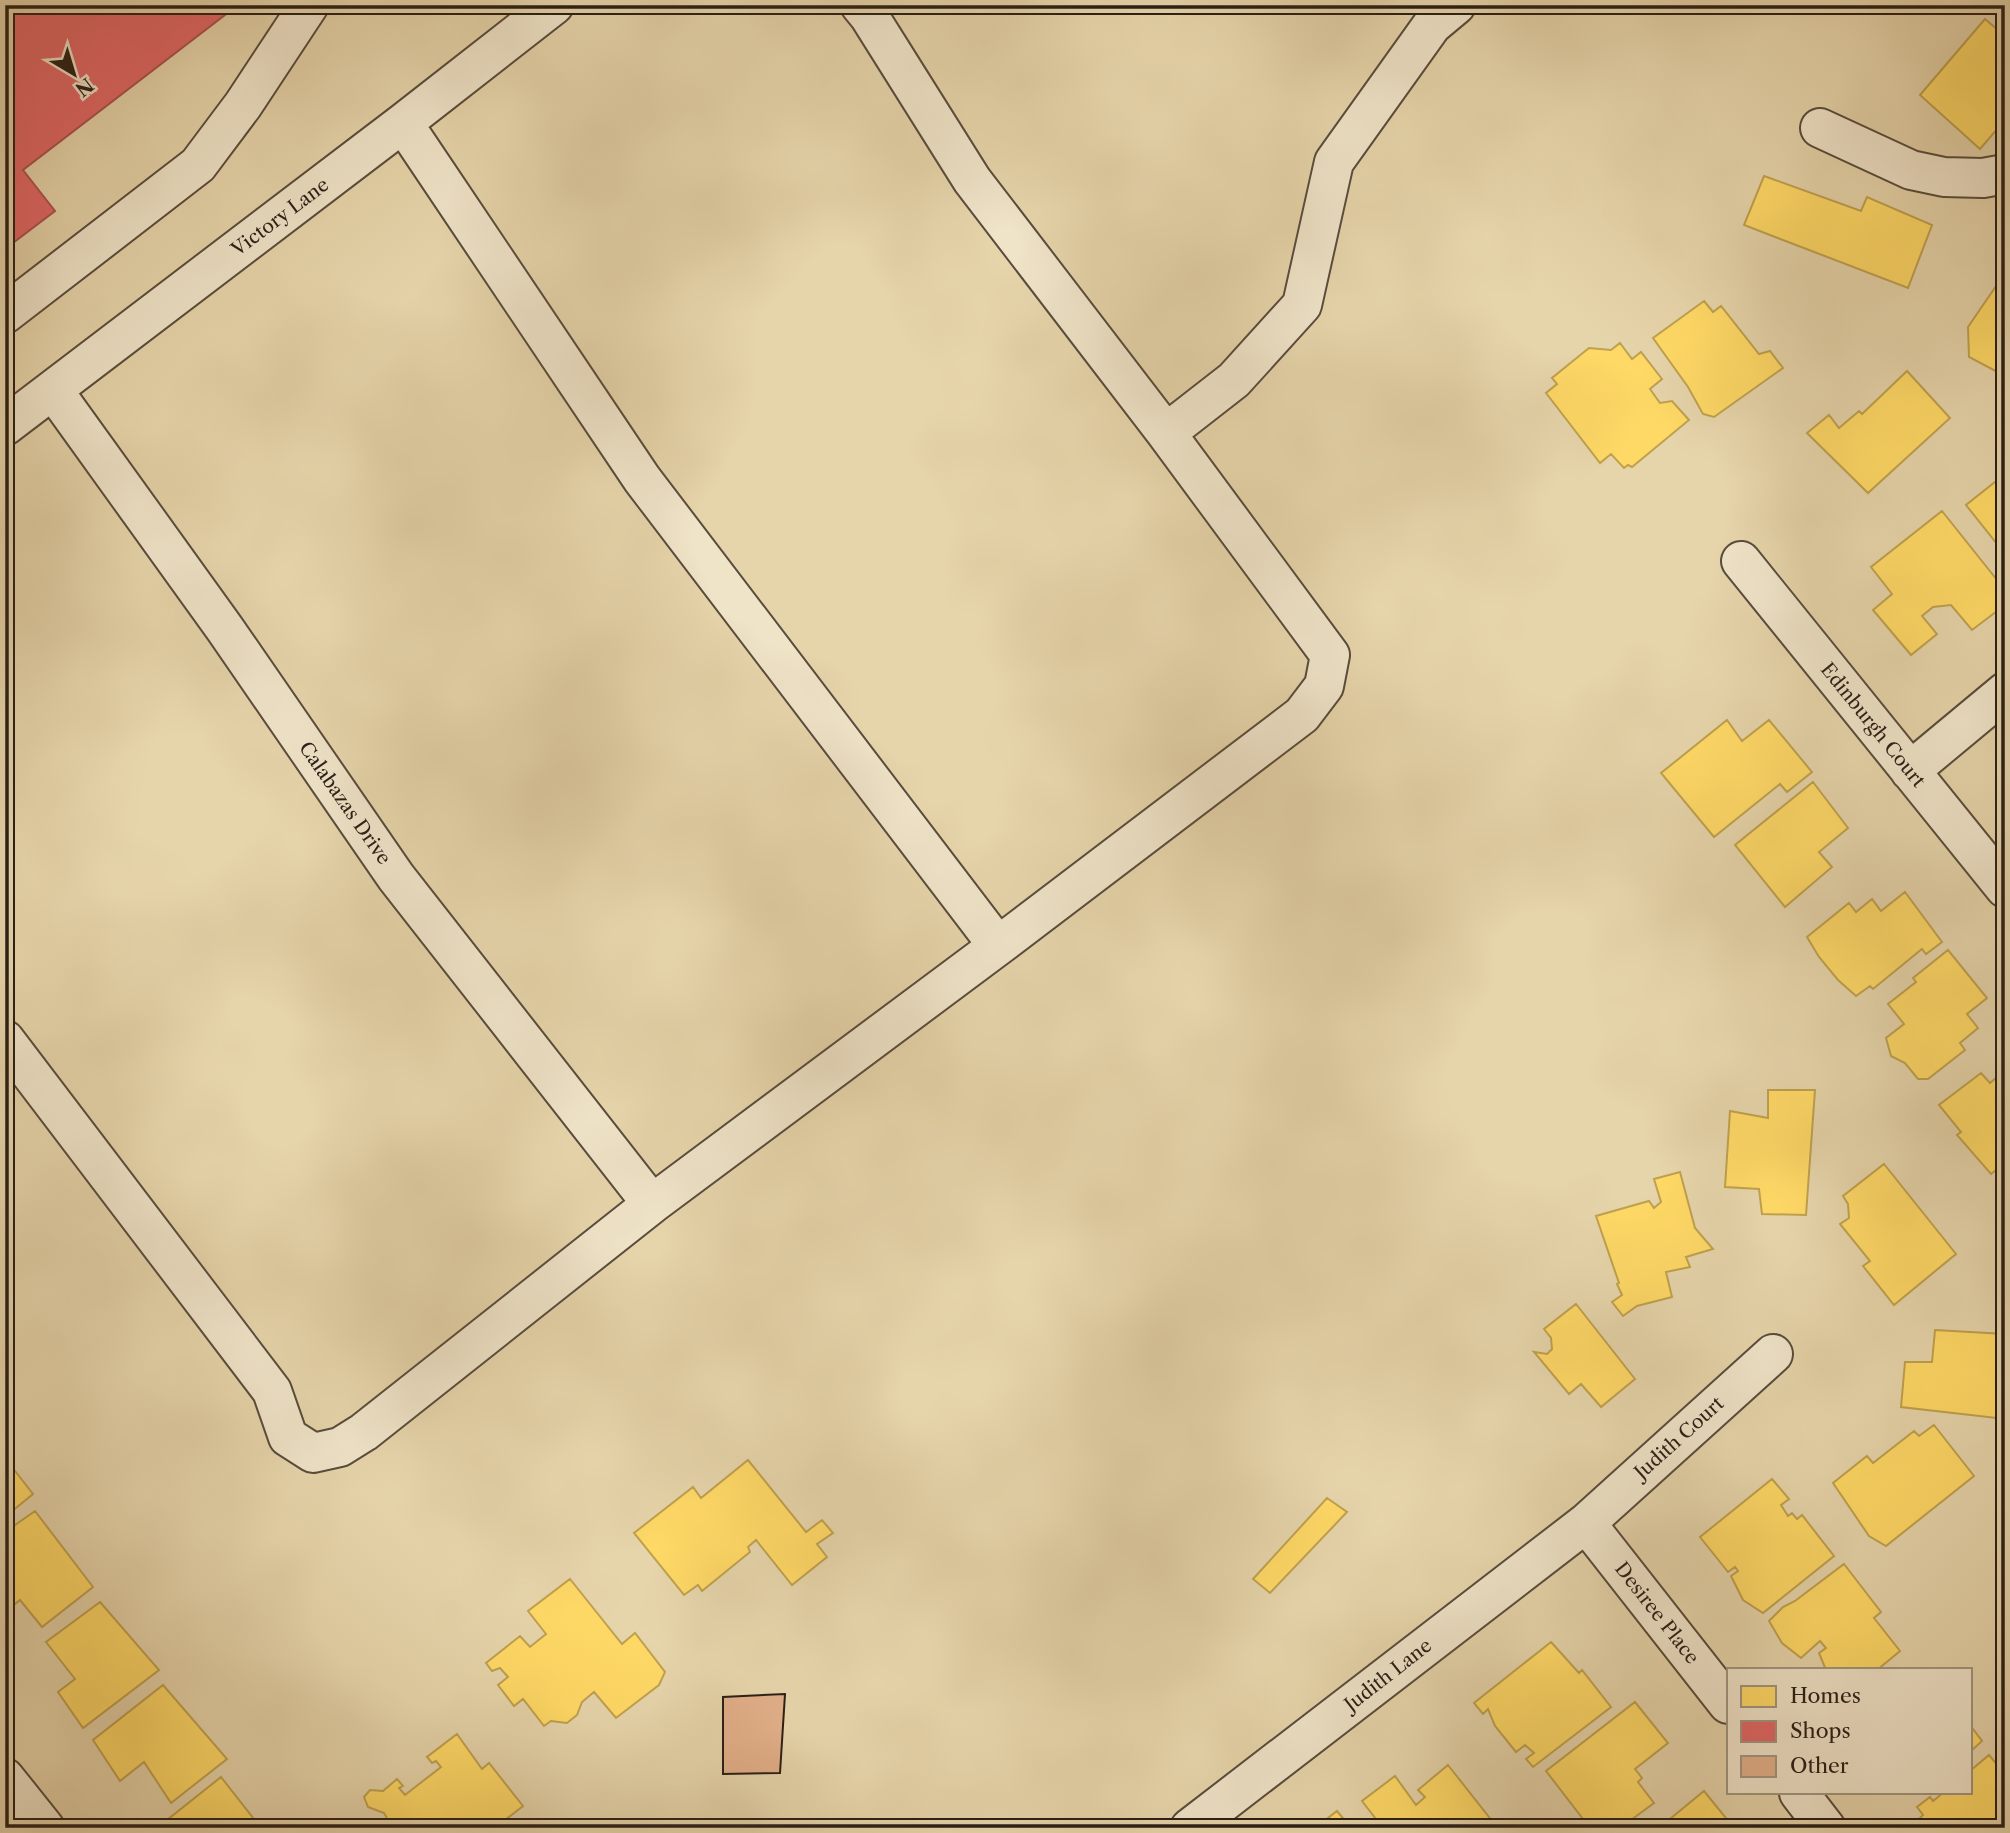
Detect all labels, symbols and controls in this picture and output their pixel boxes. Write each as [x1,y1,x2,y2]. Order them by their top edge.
north arrow [38,38,108,108]
text: N [71,73,98,101]
street label: Victory Lane [226,173,333,262]
street label: Edinburgh Court [1816,658,1930,792]
street label: Calabazas Drive [294,737,396,869]
street label: Judith Court [1627,1392,1729,1486]
street label: Desiree Place [1610,1557,1704,1669]
street label: Judith Lane [1337,1634,1436,1718]
legend [1727,1668,1972,1794]
text: Homes [1790,1683,1861,1708]
text: Shops [1790,1718,1851,1743]
text: Other [1790,1753,1849,1778]

